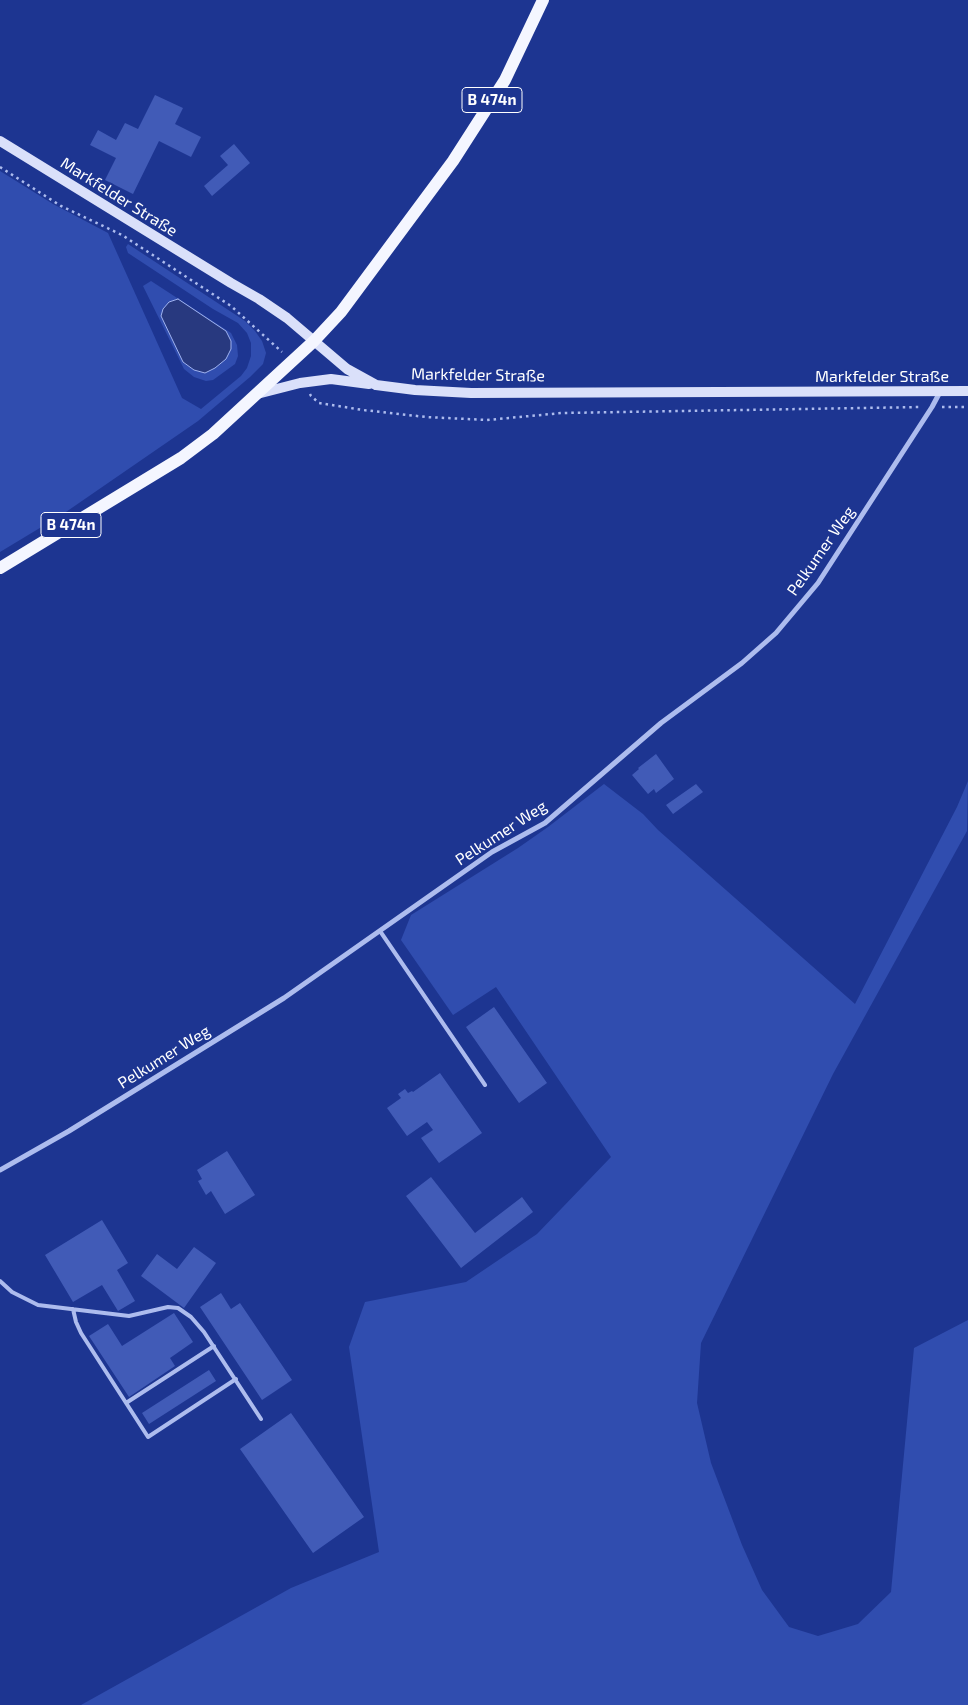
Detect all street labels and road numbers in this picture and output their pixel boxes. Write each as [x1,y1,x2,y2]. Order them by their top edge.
road number: B 474n [462,88,522,112]
street label: Markfelder Straße [57,153,181,241]
street label: Markfelder Straße [411,364,545,386]
street label: Markfelder Straße [815,367,949,387]
street label: Pelkumer Weg [783,503,859,599]
road number: B 474n [41,512,101,538]
street label: Pelkumer Weg [452,796,550,870]
street label: Pelkumer Weg [114,1021,214,1093]

